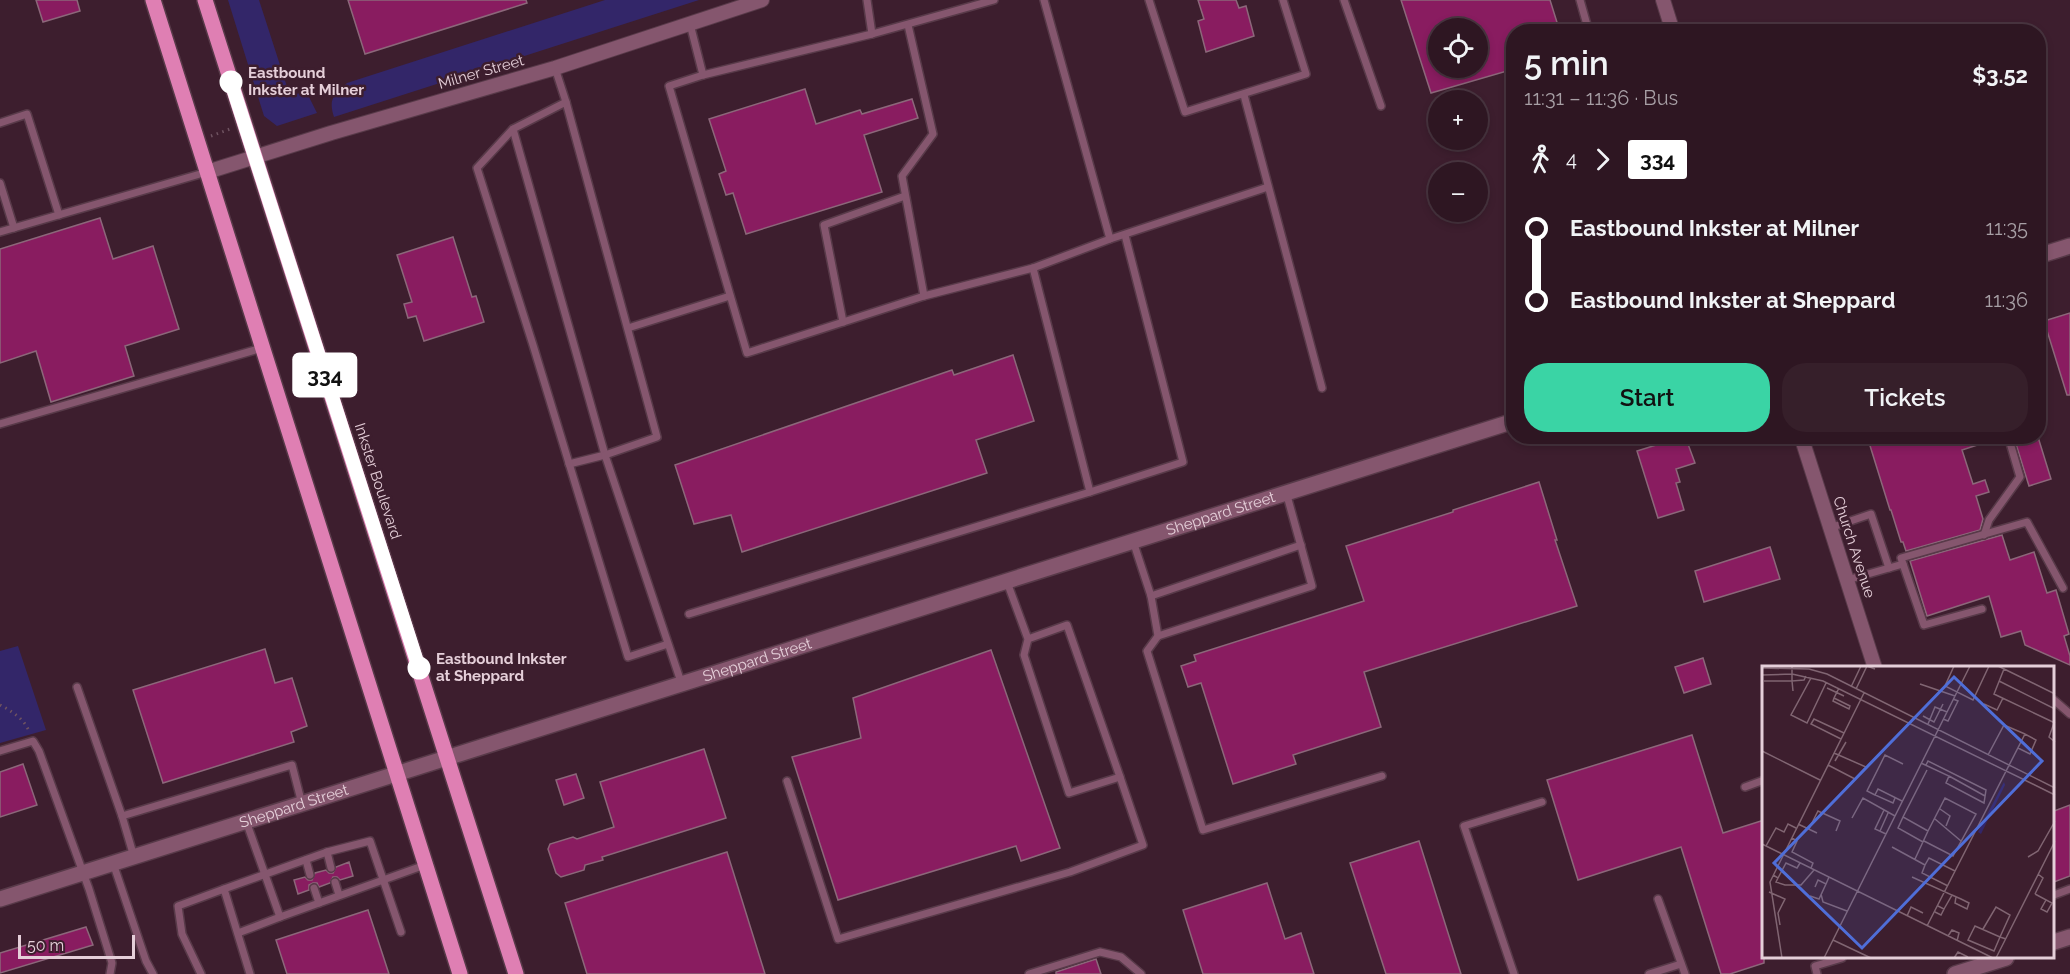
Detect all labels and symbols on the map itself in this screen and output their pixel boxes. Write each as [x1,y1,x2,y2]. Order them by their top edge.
street label: Milner Street [436,51,526,93]
place label: Eastbound Inkster at Milner [248,64,364,99]
marker: Eastbound Inkster at Milner [220,71,242,93]
line badge: 334 [290,356,360,394]
street label: Inkster Boulevard [351,421,405,541]
street label: Sheppard Street [1164,488,1277,539]
street label: Church Avenue [1829,494,1879,600]
street label: Sheppard Street [700,634,814,686]
place label: Eastbound Inkster at Sheppard [436,650,567,685]
marker: Eastbound Inkster at Sheppard [408,657,430,679]
inset map [1762,666,2055,959]
street label: Sheppard Street [237,781,350,832]
scale bar [18,932,135,960]

